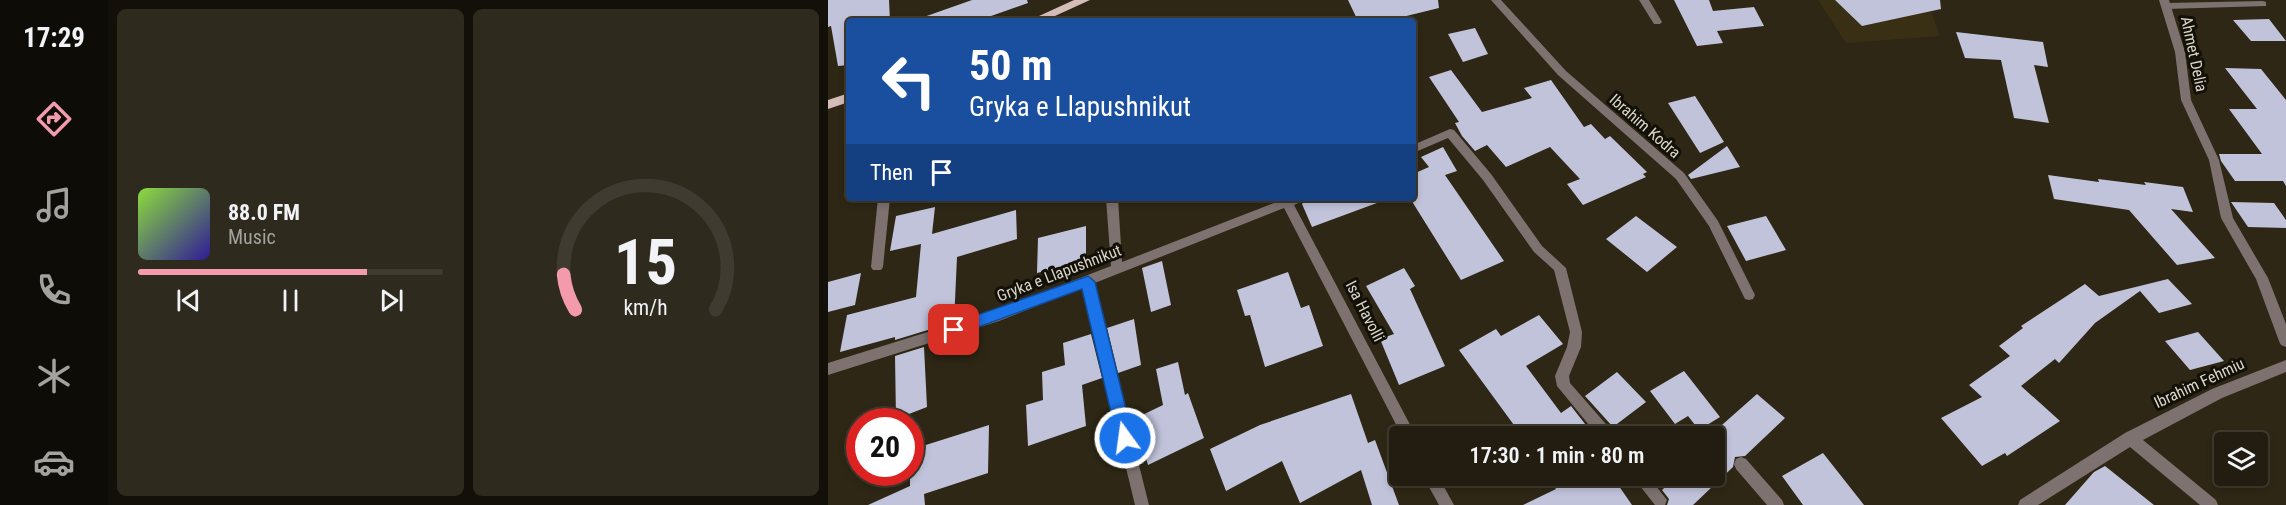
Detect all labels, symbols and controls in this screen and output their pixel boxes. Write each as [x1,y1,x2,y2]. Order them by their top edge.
street label: Ahmet Delia [2177,15,2211,93]
text: 17:29 [23,22,85,54]
text: 50 m [969,41,1052,90]
icon: left [870,42,948,120]
street label: Ibrahim Kodra [1606,90,1684,162]
text: Gryka e Llapushnikut [969,91,1191,123]
icon: directions [33,98,75,140]
icon: arrive [925,156,958,189]
text: Then [870,160,913,185]
icon: music [33,184,75,226]
text: 88.0 FM [228,200,300,225]
text: Music [228,225,276,249]
text: 15 [614,226,677,299]
street label: Gryka e Llapushnikut [994,240,1124,305]
icon: phone [33,269,75,311]
street label: Isa Havolli [1342,277,1388,345]
icon: previous [172,284,205,317]
icon: pause [274,284,307,317]
icon: next [375,284,408,317]
text: km/h [624,295,668,320]
pin [928,304,979,355]
icon: arrive [937,313,970,346]
street label: Ibrahim Fehmiu [2151,354,2247,412]
icon: climate [33,355,75,397]
position arrow [1093,406,1157,470]
speed limit sign: 20 [846,408,924,486]
map controls [2214,432,2268,486]
button: layers [2214,432,2268,486]
icon: car [33,441,75,483]
text: 17:30 · 1 min · 80 m [1470,443,1644,468]

